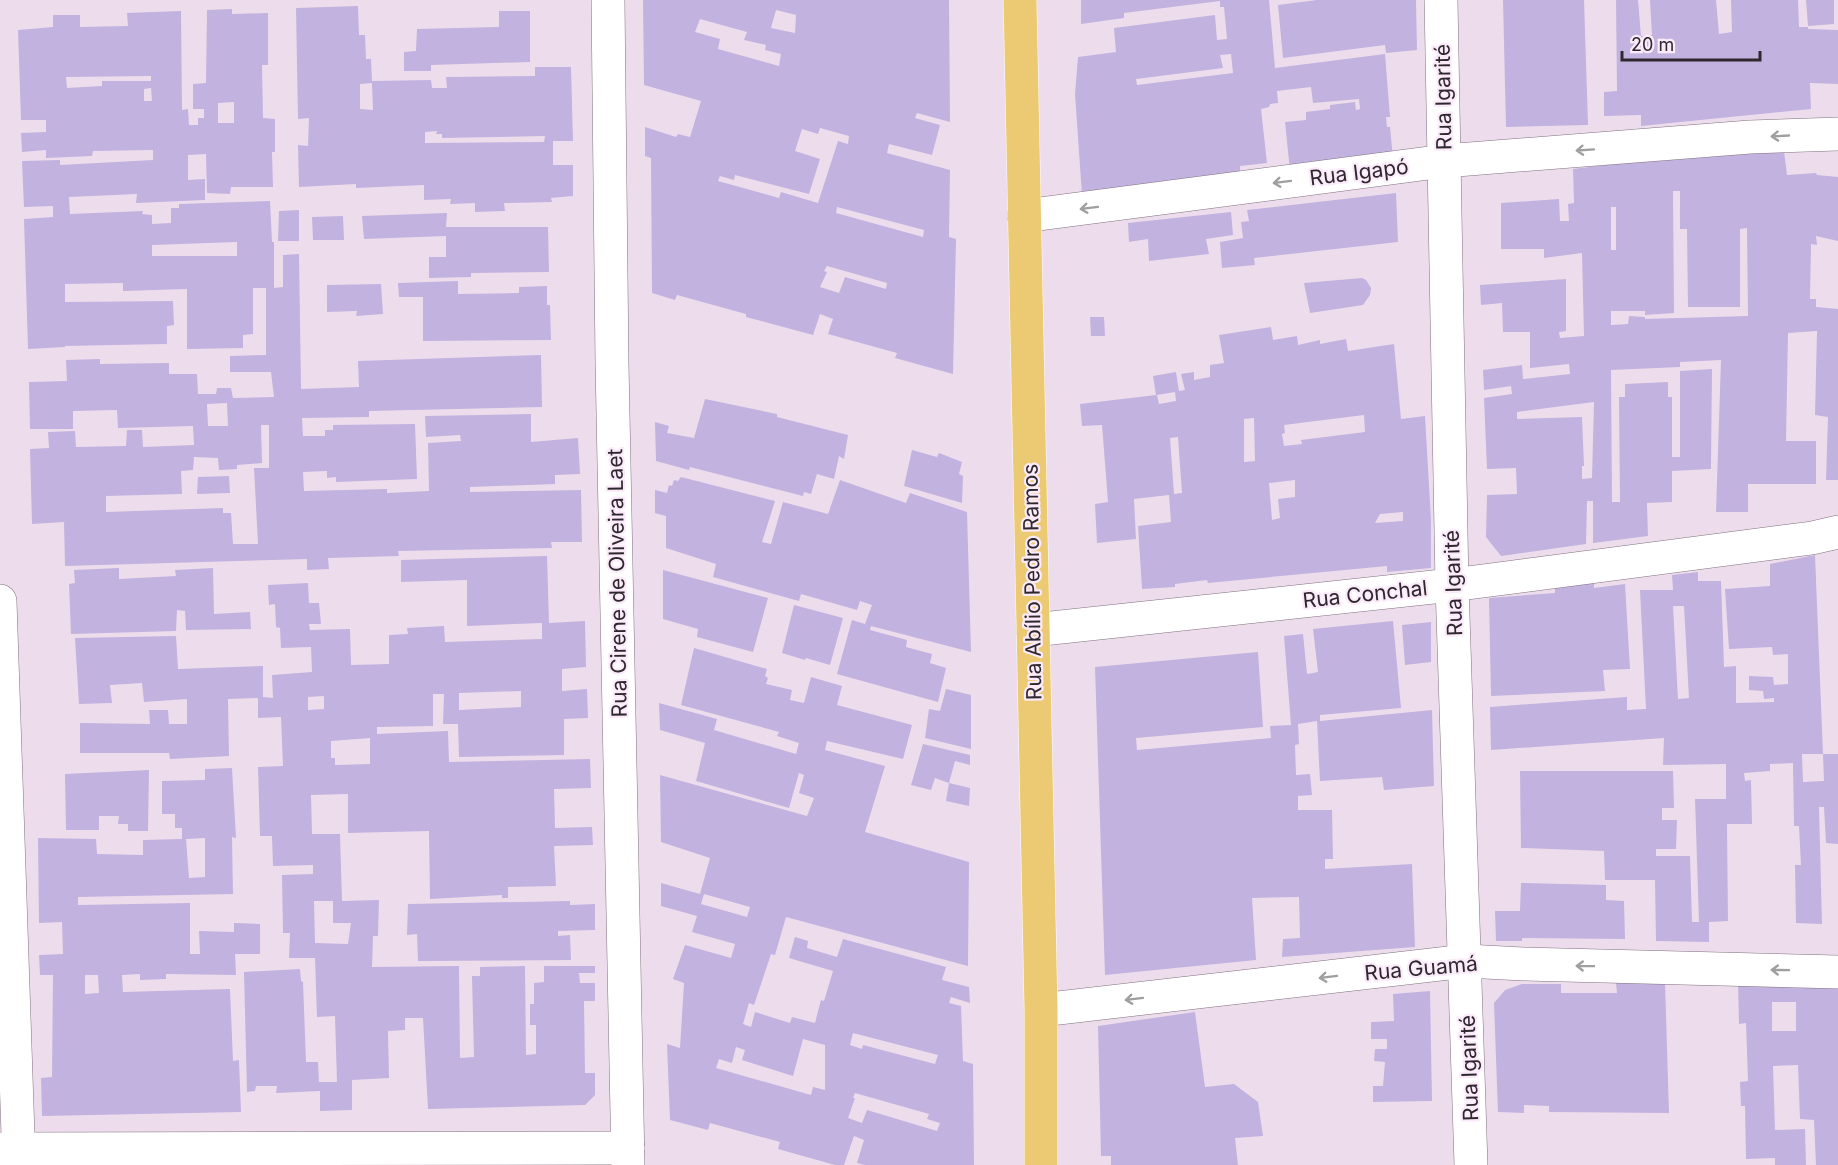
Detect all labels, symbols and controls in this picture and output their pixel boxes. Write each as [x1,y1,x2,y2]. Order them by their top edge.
scale bar [1622,24,1760,62]
text: 20 m [1631,34,1674,55]
street label: Rua Igarité [1430,44,1456,150]
one-way arrow [1770,131,1790,142]
one-way arrow [1576,145,1596,156]
street label: Rua Igapó [1308,154,1410,190]
one-way arrow [1273,177,1292,188]
one-way arrow [1079,203,1099,214]
street label: Rua Cirene de Oliveira Laet [602,448,632,718]
street label: Rua Abílio Pedro Ramos [1017,464,1047,700]
street label: Rua Igarité [1439,530,1467,636]
street label: Rua Conchal [1301,575,1429,613]
street label: Rua Guamá [1363,951,1479,985]
one-way arrow [1575,960,1595,971]
one-way arrow [1770,965,1790,976]
one-way arrow [1318,972,1338,983]
one-way arrow [1124,994,1144,1005]
street label: Rua Igarité [1455,1015,1483,1121]

